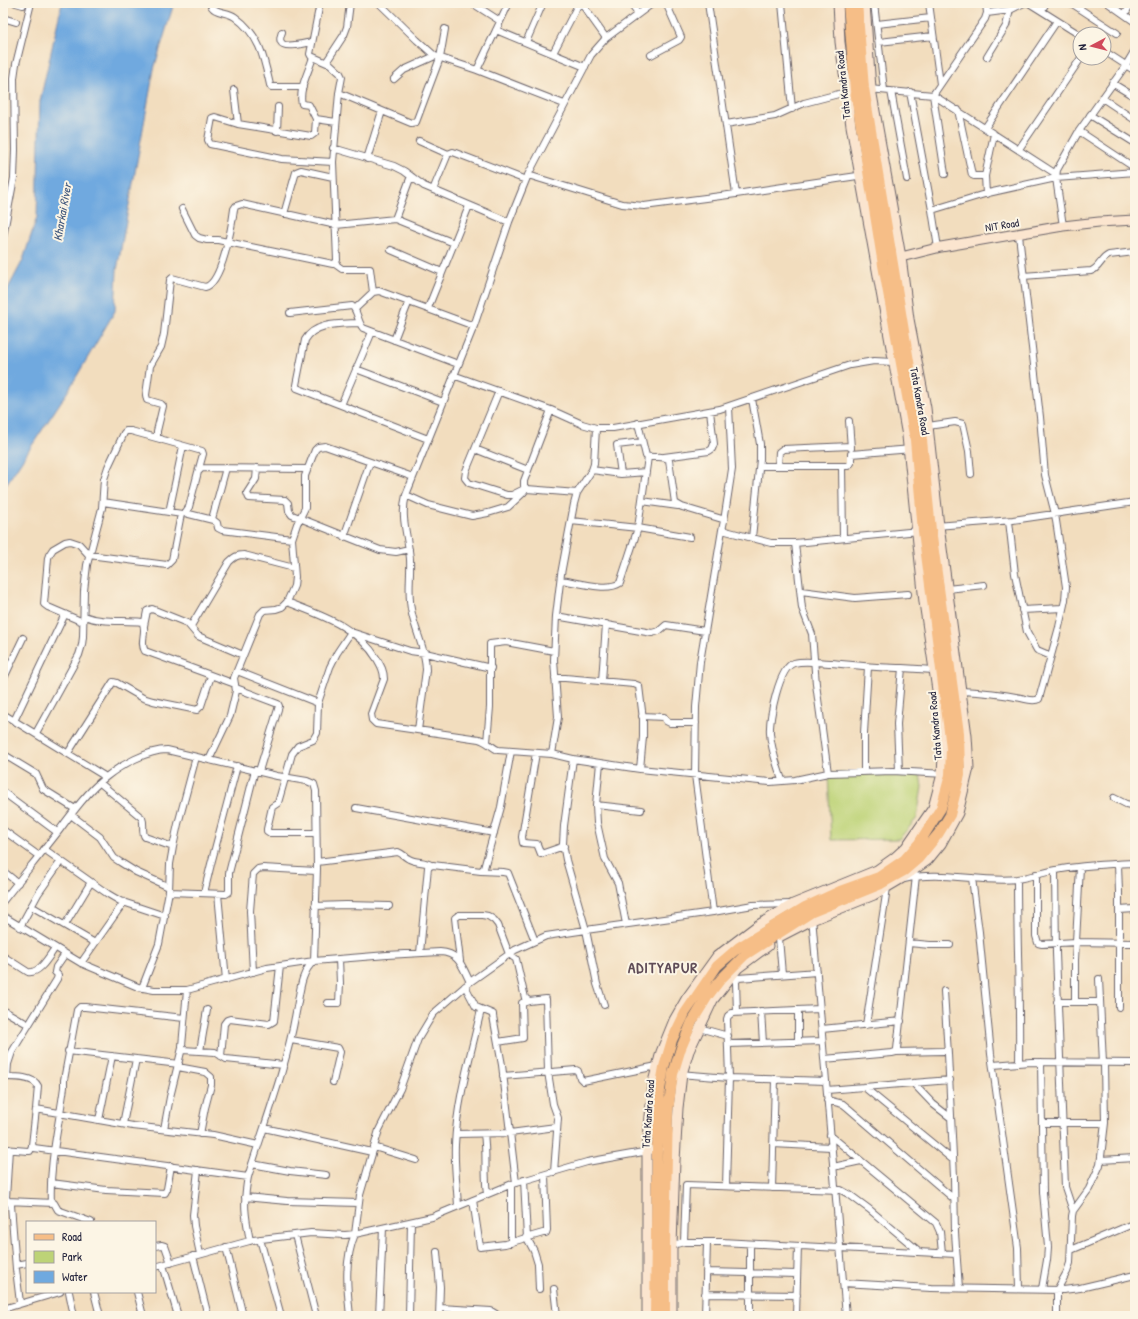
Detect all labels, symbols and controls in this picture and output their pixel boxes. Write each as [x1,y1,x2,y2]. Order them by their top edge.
north arrow [1072,26,1112,66]
text: N [1075,43,1089,51]
street label: Tata Kandra Road [832,49,854,120]
water label: Kharkai River [49,181,76,242]
street label: NIT Road [984,215,1021,235]
street label: Tata Kandra Road [907,366,933,437]
street label: Tata Kandra Road [925,691,945,761]
district label: ADITYAPUR [628,957,698,978]
street label: Tata Kandra Road [639,1079,657,1149]
legend [26,1221,156,1293]
text: Road [62,1228,82,1245]
text: Park [62,1248,82,1265]
text: Water [62,1268,88,1285]

